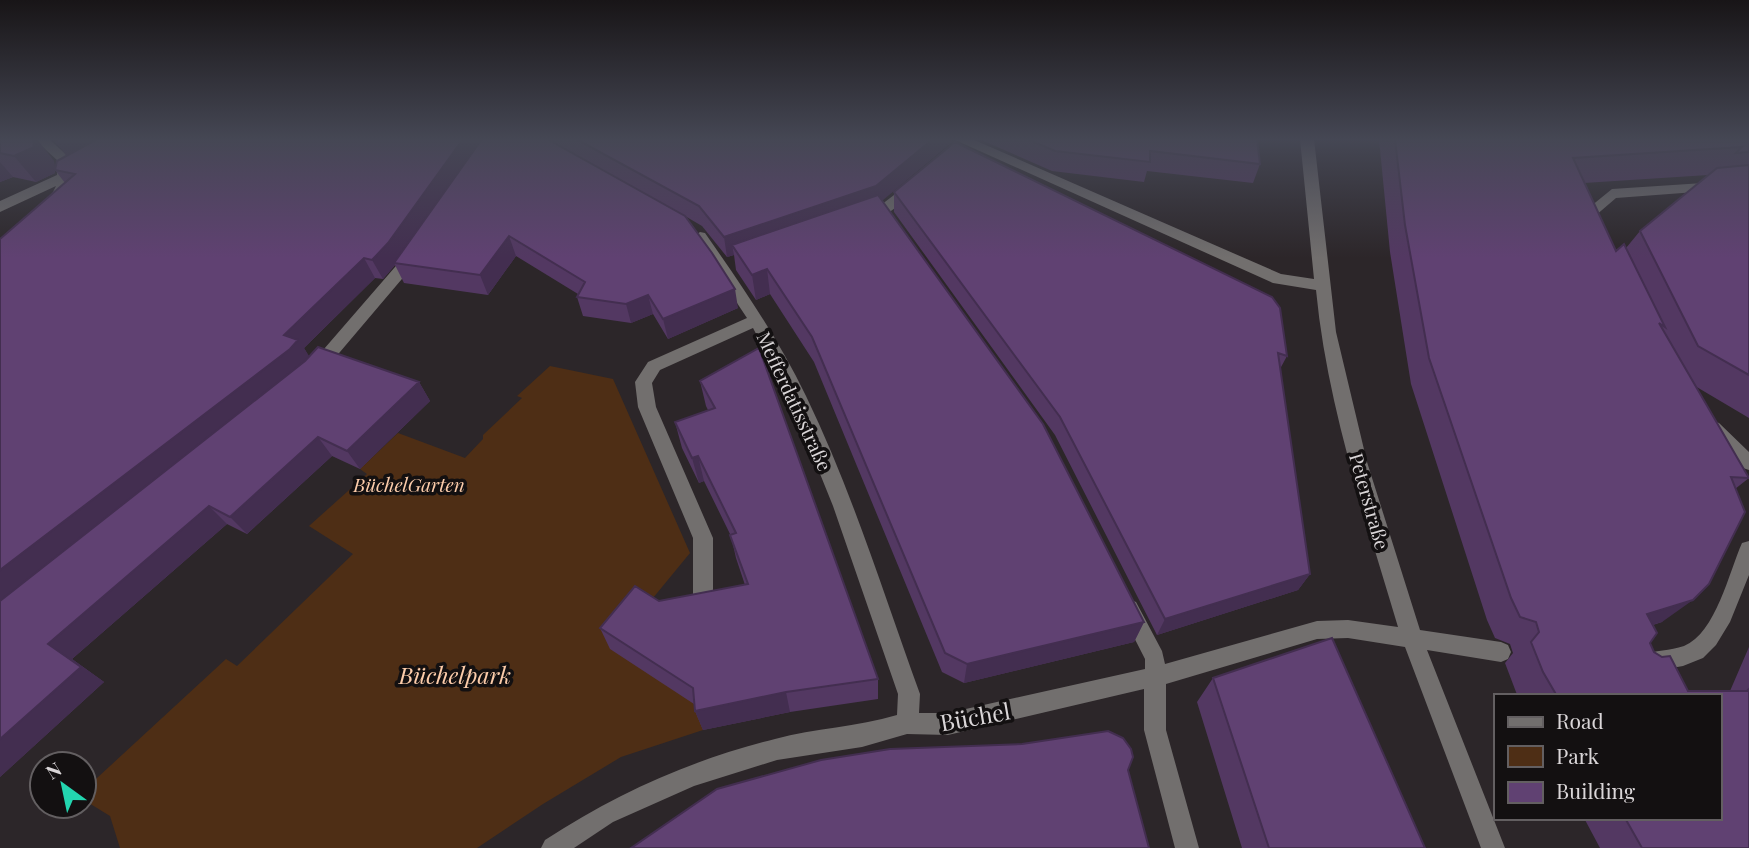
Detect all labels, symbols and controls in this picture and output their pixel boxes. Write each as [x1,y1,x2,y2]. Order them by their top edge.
street label: Mefferdatisstraße [751,327,839,475]
street label: Peterstraße [1344,450,1396,552]
park label: BüchelGarten [352,471,465,497]
park label: Büchelpark [398,659,511,690]
legend [1494,694,1721,820]
street label: Büchel [938,695,1013,737]
text: Road [1556,706,1604,734]
text: Park [1556,741,1600,769]
north arrow [28,750,98,820]
text: N [40,755,66,785]
text: Building [1556,776,1635,804]

